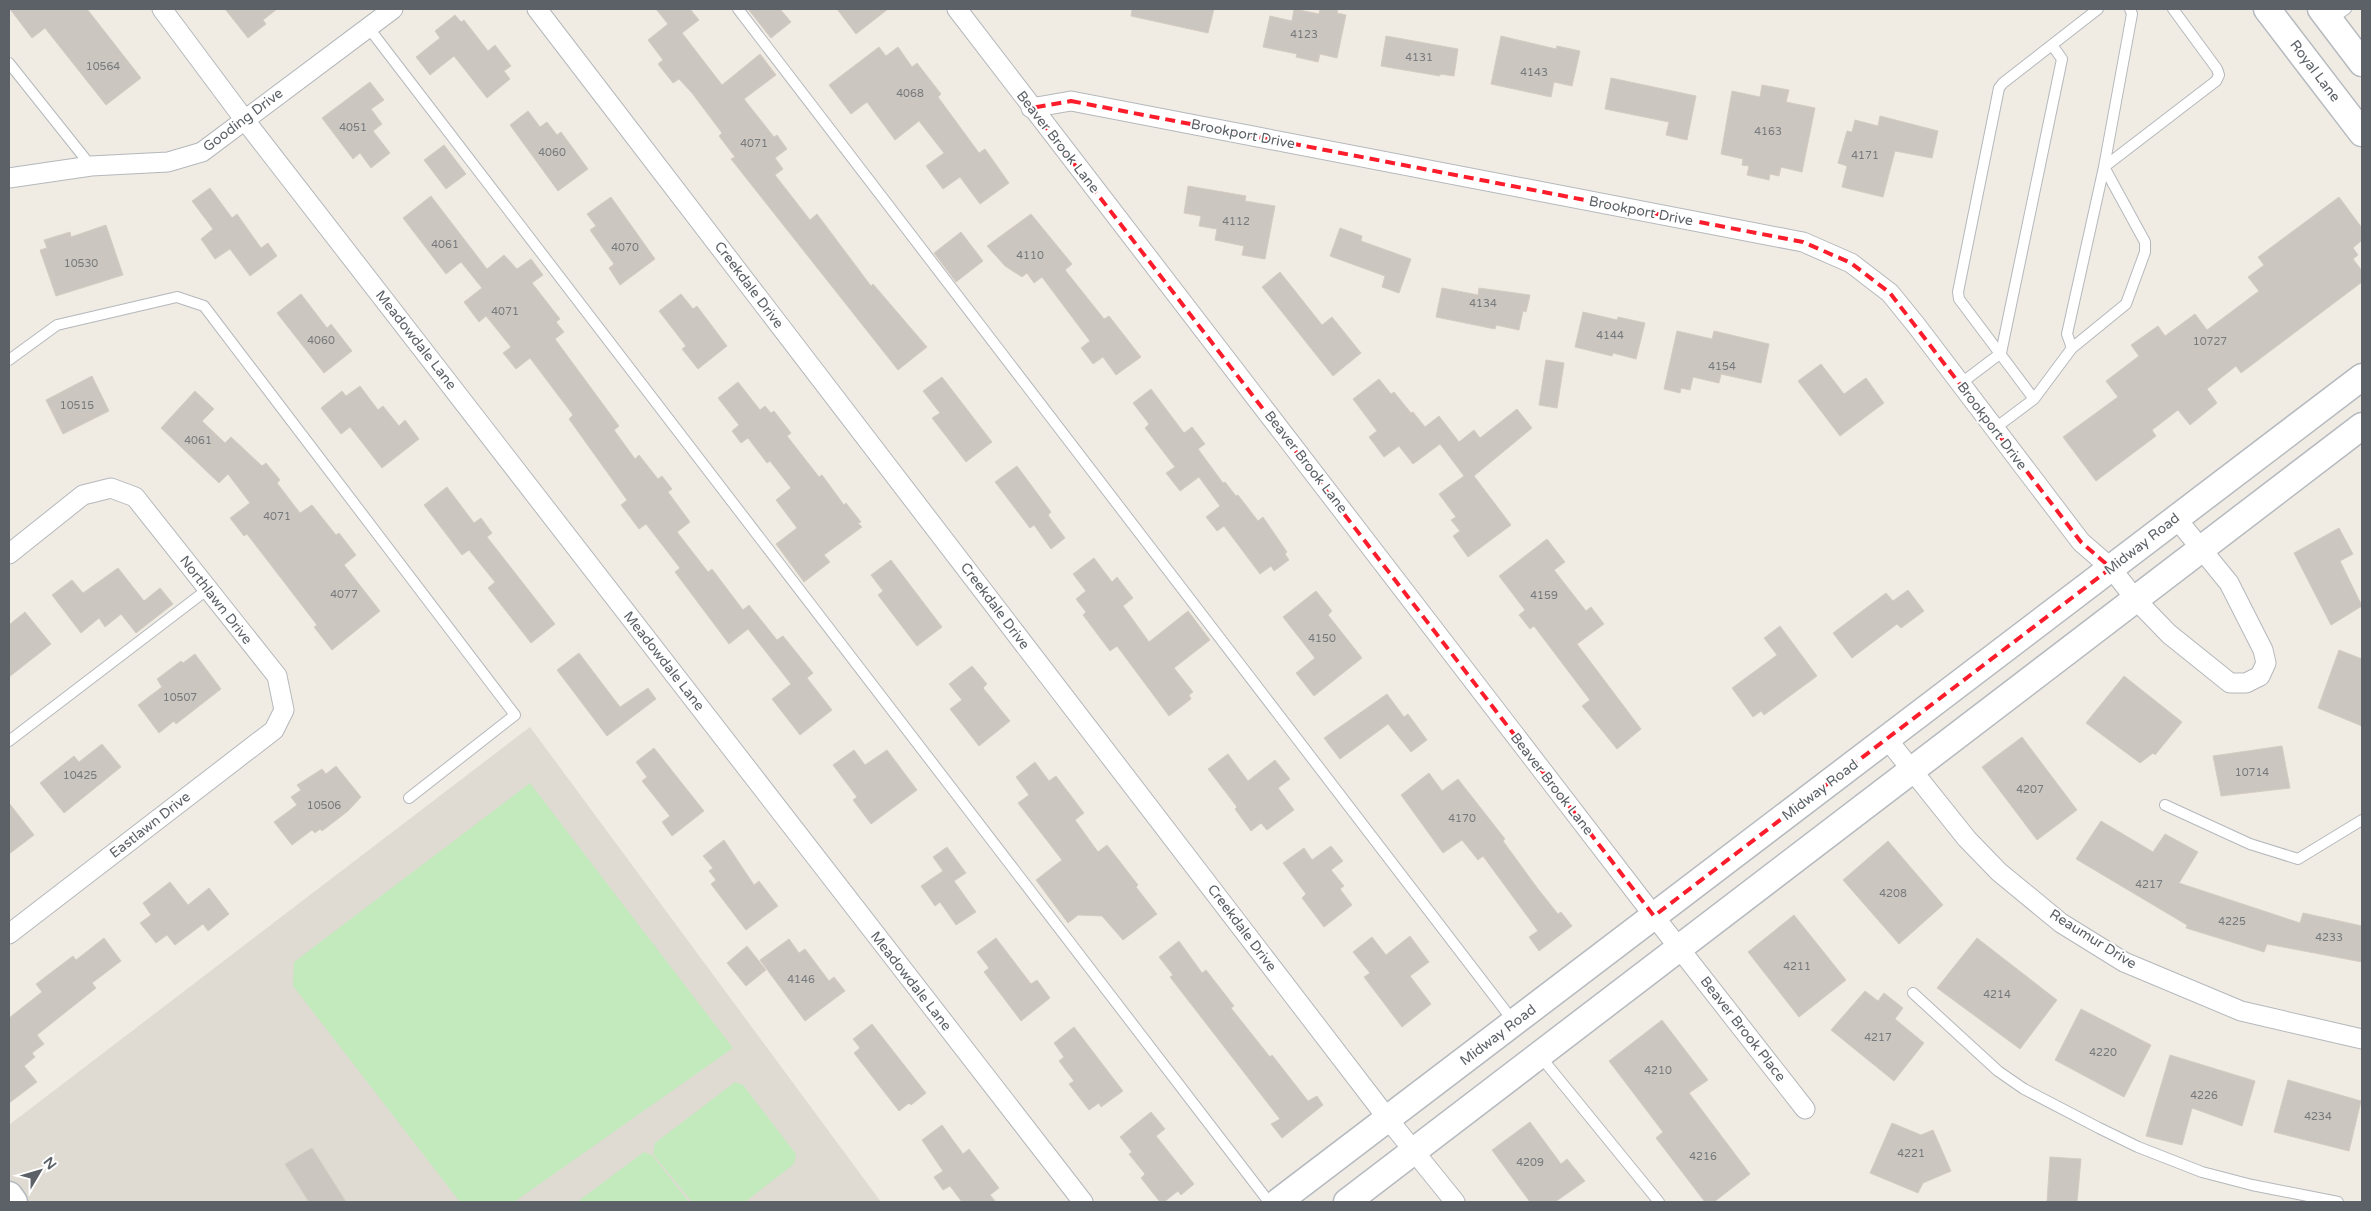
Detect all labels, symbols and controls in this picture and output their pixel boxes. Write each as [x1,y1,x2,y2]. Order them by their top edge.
house number: 4123 [1290,28,1318,41]
street label: Royal Lane [2286,37,2344,105]
house number: 4131 [1405,51,1433,64]
house number: 10564 [86,60,120,73]
house number: 4143 [1520,66,1548,79]
street label: Gooding Drive [200,84,286,156]
house number: 4068 [896,87,924,100]
street label: Beaver Brook Lane [1013,88,1103,197]
street label: Brookport Drive [1190,116,1297,152]
house number: 4051 [339,121,367,134]
house number: 4163 [1754,125,1782,138]
house number: 4071 [740,137,768,150]
house number: 4060 [538,146,566,159]
house number: 4171 [1851,149,1879,162]
street label: Brookport Drive [1588,193,1695,229]
house number: 4112 [1222,215,1250,228]
house number: 4061 [431,238,459,251]
street label: Creekdale Drive [711,238,787,332]
house number: 4070 [611,241,639,254]
house number: 4110 [1016,249,1044,262]
house number: 10530 [64,257,98,270]
street label: Meadowdale Lane [372,287,460,393]
house number: 4134 [1469,297,1497,310]
house number: 4071 [491,305,519,318]
house number: 4144 [1596,329,1624,342]
house number: 4060 [307,334,335,347]
house number: 10727 [2193,335,2227,348]
house number: 4154 [1708,360,1736,373]
street label: Brookport Drive [1953,379,2031,473]
house number: 10515 [60,399,94,412]
street label: Beaver Brook Lane [1261,408,1351,517]
house number: 4061 [184,434,212,447]
street label: Midway Road [2101,509,2183,579]
house number: 4071 [263,510,291,523]
street label: Northlawn Drive [176,552,256,648]
street label: Creekdale Drive [957,559,1033,653]
house number: 4077 [330,588,358,601]
house number: 4159 [1530,589,1558,602]
street label: Meadowdale Lane [620,608,708,714]
house number: 4150 [1308,632,1336,645]
house number: 10507 [163,691,197,704]
street label: Beaver Brook Lane [1507,730,1597,839]
street label: Midway Road [1779,756,1861,824]
house number: 10714 [2235,766,2269,779]
house number: 10425 [63,769,97,782]
house number: 4207 [2016,783,2044,796]
street label: Eastlawn Drive [106,788,194,862]
house number: 10506 [307,799,341,812]
house number: 4170 [1448,812,1476,825]
house number: 4217 [2135,878,2163,891]
street label: Creekdale Drive [1204,881,1280,975]
house number: 4208 [1879,887,1907,900]
street label: Reaumur Drive [2046,906,2140,972]
house number: 4225 [2218,915,2246,928]
street label: Meadowdale Lane [867,928,955,1034]
house number: 4233 [2315,931,2343,944]
house number: 4211 [1783,960,1811,973]
house number: 4146 [787,973,815,986]
street label: Beaver Brook Place [1697,973,1789,1085]
house number: 4214 [1983,988,2011,1001]
street label: Midway Road [1457,1001,1539,1069]
house number: 4217 [1864,1031,1892,1044]
house number: 4220 [2089,1046,2117,1059]
house number: 4210 [1644,1064,1672,1077]
house number: 4226 [2190,1089,2218,1102]
house number: 4234 [2304,1110,2332,1123]
north arrow [15,1146,65,1196]
house number: 4221 [1897,1147,1925,1160]
house number: 4216 [1689,1150,1717,1163]
text: N [40,1154,60,1173]
house number: 4209 [1516,1156,1544,1169]

